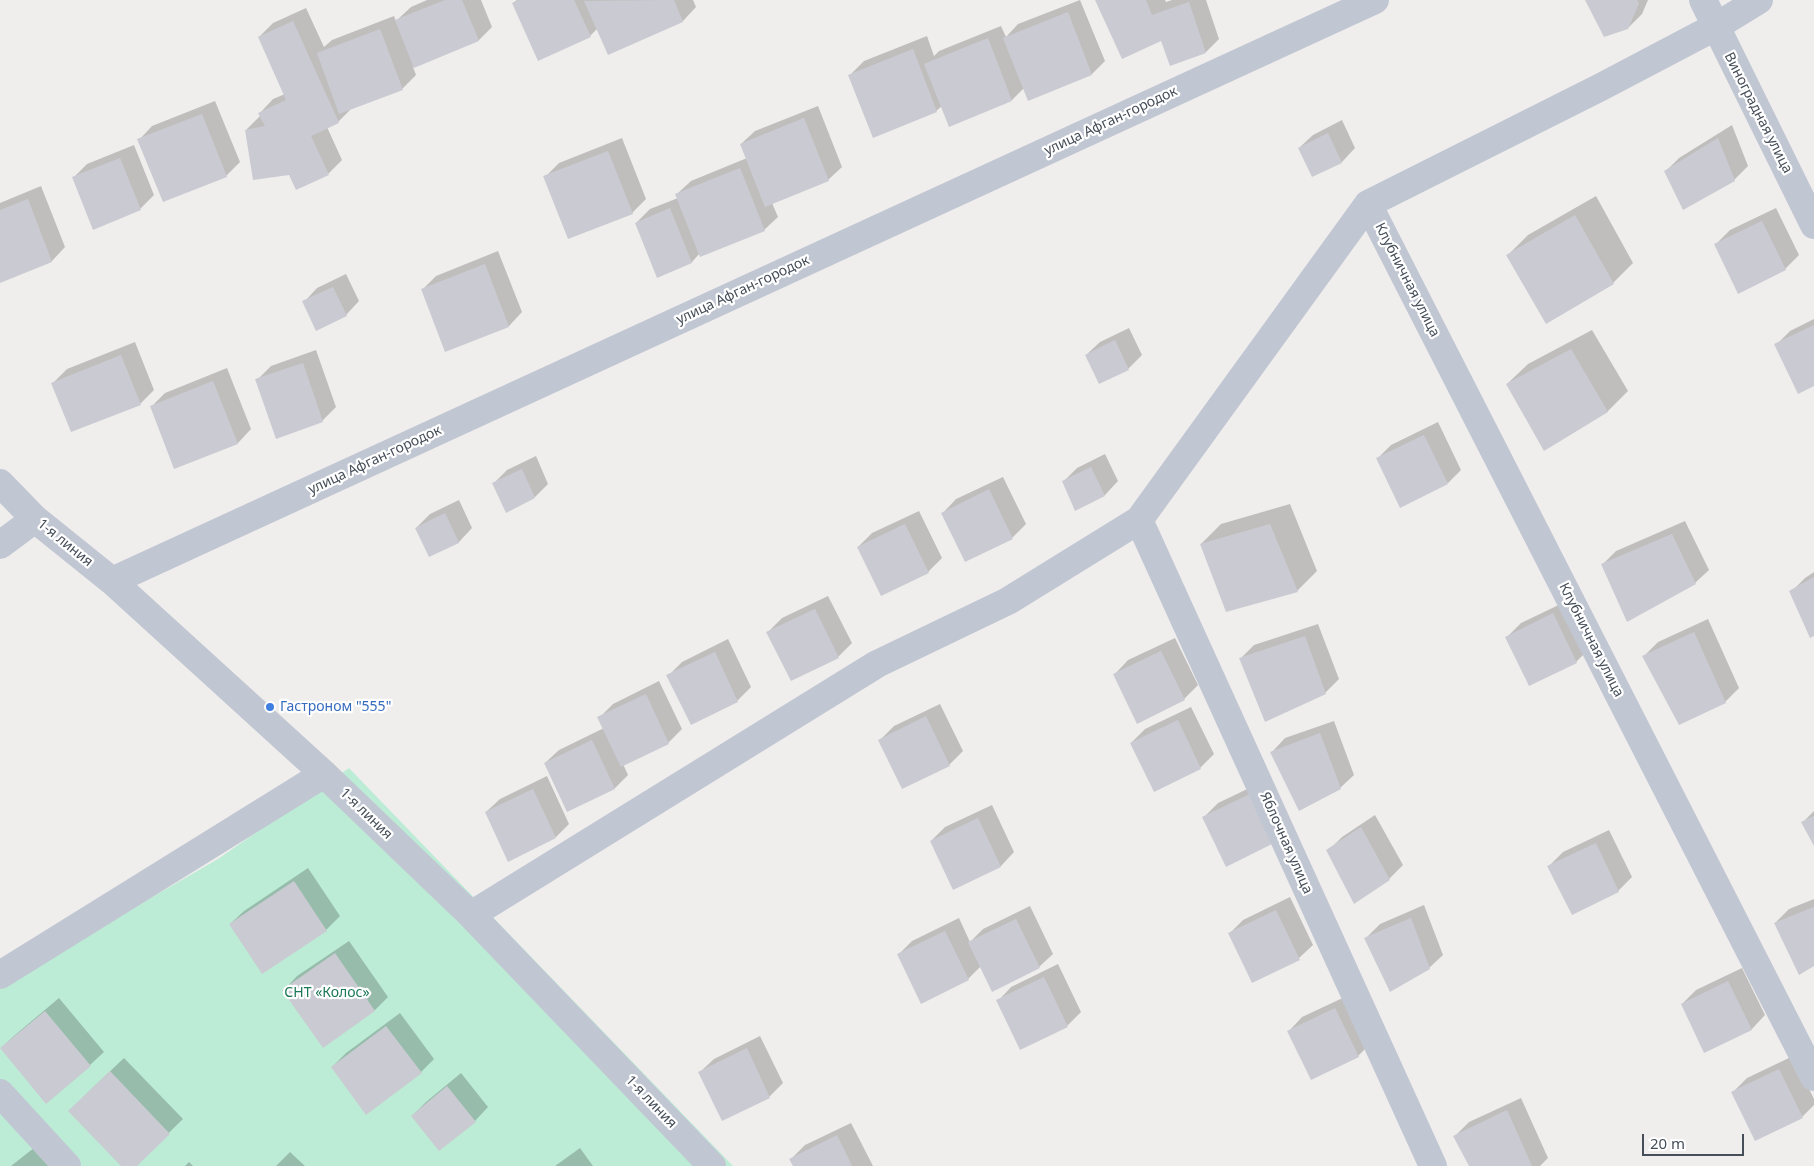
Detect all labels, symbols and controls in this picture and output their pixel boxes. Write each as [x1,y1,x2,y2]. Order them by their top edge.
street label: Виноградная улица [1720,50,1796,176]
street label: улица Афган-городок [1042,83,1180,159]
street label: Клубничная улица [1371,220,1443,340]
street label: улица Афган-городок [674,252,812,328]
street label: улица Афган-городок [306,422,444,498]
street label: 1-я линия [34,516,96,570]
street label: Клубничная улица [1555,580,1627,700]
place label: Гастроном "555" [280,699,391,715]
marker: Гастроном "555" [264,701,276,713]
street label: 1-я линия [336,785,396,843]
street label: Яблочная улица [1256,789,1316,897]
park label: СНТ «Колос» [284,985,370,1001]
street label: 1-я линия [622,1072,680,1132]
scale bar [1644,1124,1746,1156]
text: 20 m [1650,1133,1685,1153]

